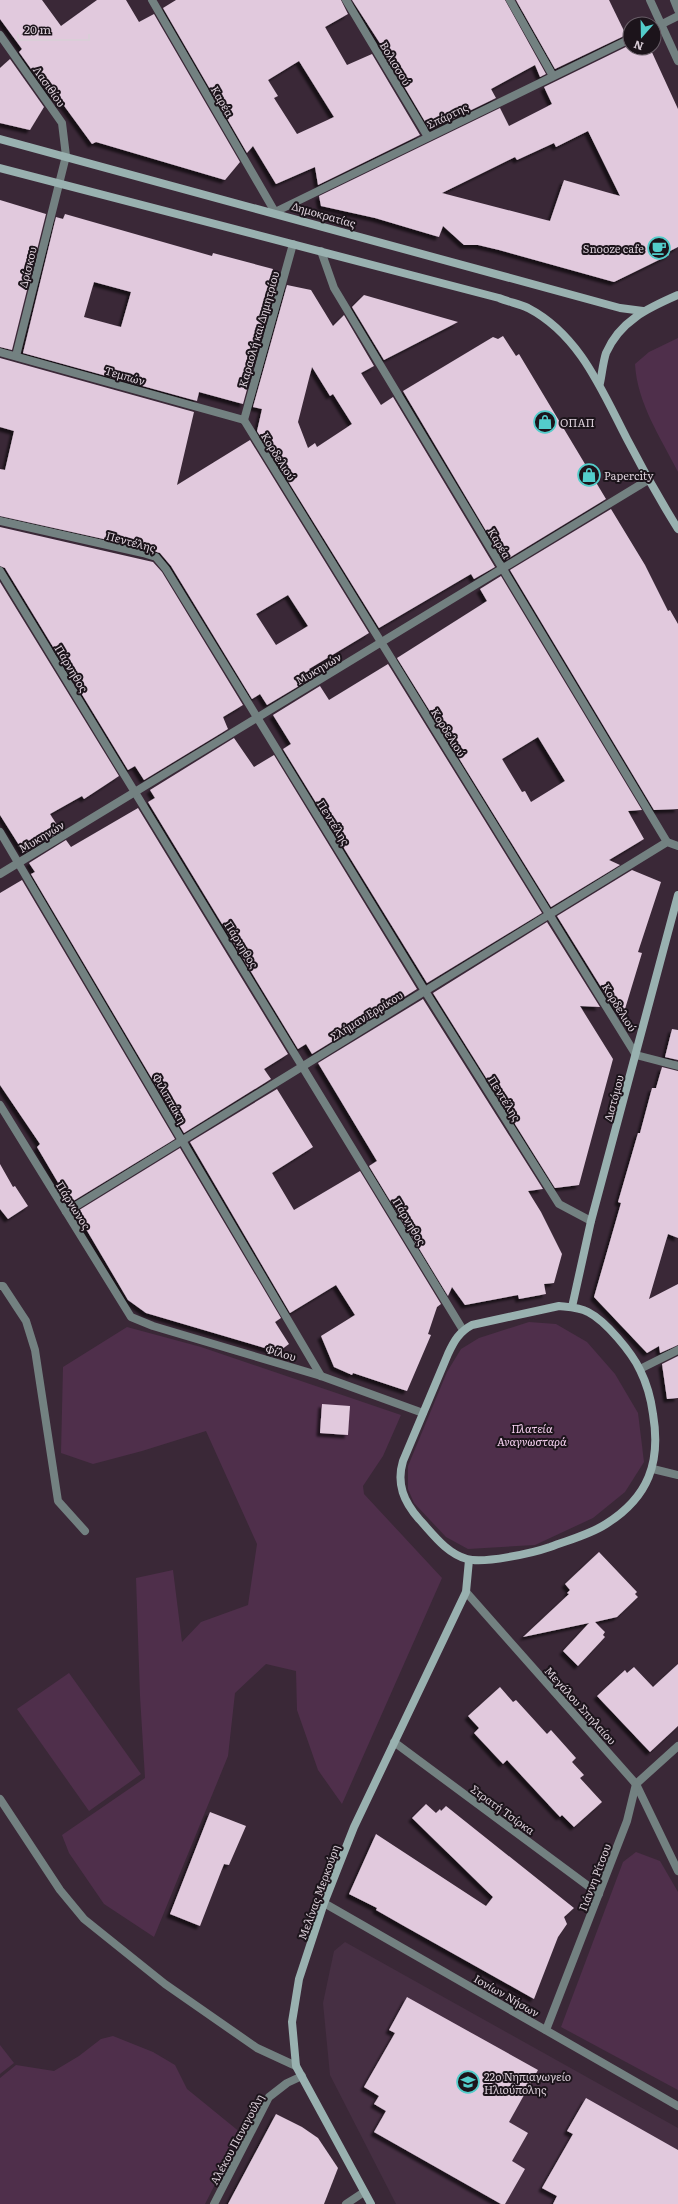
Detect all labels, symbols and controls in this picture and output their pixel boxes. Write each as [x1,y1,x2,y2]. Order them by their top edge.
scale bar [18,16,89,42]
north arrow [622,16,662,56]
text: 20 m [24,20,51,38]
text: N [631,37,645,55]
street label: Βολισσού [377,38,415,88]
street label: Λασιθίου [30,62,70,110]
street label: Καρέα [208,83,238,120]
street label: Σπάρτης [424,98,471,132]
street label: Δημοκρατίας [290,197,358,231]
cafe icon: Snooze cafe [646,235,672,261]
place label: Snooze cafe [583,240,644,256]
street label: Δρίσκου [14,245,40,289]
street label: Καραολή και Δημητρίου [234,269,282,389]
street label: Τεμπών [103,362,147,388]
shop icon: ΟΠΑΠ [532,409,558,435]
place label: ΟΠΑΠ [560,414,595,430]
street label: Κορδελιού [258,429,300,483]
shop icon: Papercity [576,462,602,488]
place label: Papercity [604,467,654,483]
street label: Καρέα [485,525,516,562]
street label: Πεντέλης [104,527,158,555]
street label: Πάρνηθος [52,641,93,695]
street label: Μυκηνών [292,648,344,688]
street label: Κορδελιού [428,705,470,759]
street label: Πεντέλης [314,796,354,848]
street label: Μυκηνών [15,816,67,856]
street label: Πάρνηθος [221,917,263,971]
street label: Κορδελιού [599,980,641,1034]
street label: Σλήμαν Ερρίκου [327,986,405,1044]
street label: Φιλιππάκη [149,1070,191,1126]
street label: Πεντέλης [485,1072,525,1124]
street label: Διστόμου [599,1073,627,1123]
street label: Πάρνωνος [53,1178,95,1233]
street label: Πάρνηθος [390,1194,431,1248]
street label: Φίλου [264,1340,298,1364]
park label: Πλατεία Αναγνωσταρά [497,1420,567,1449]
street label: Μεγάλου Σπηλαίου [542,1662,620,1748]
street label: Στρατή Τσίρκα [468,1780,538,1838]
street label: Γιάννη Ρίτσου [574,1841,614,1913]
street label: Μελίνας Μερκούρη [293,1842,343,1942]
street label: Ιονίων Νήσων [471,1970,543,2020]
place label: 22ο Νηπιαγωγείο Ηλιούπολης [484,2068,571,2097]
school or university icon: 22ο Νηπιαγωγείο Ηλιούπολης [455,2069,481,2095]
street label: Αλέκου Παναγούλη [205,2091,267,2187]

